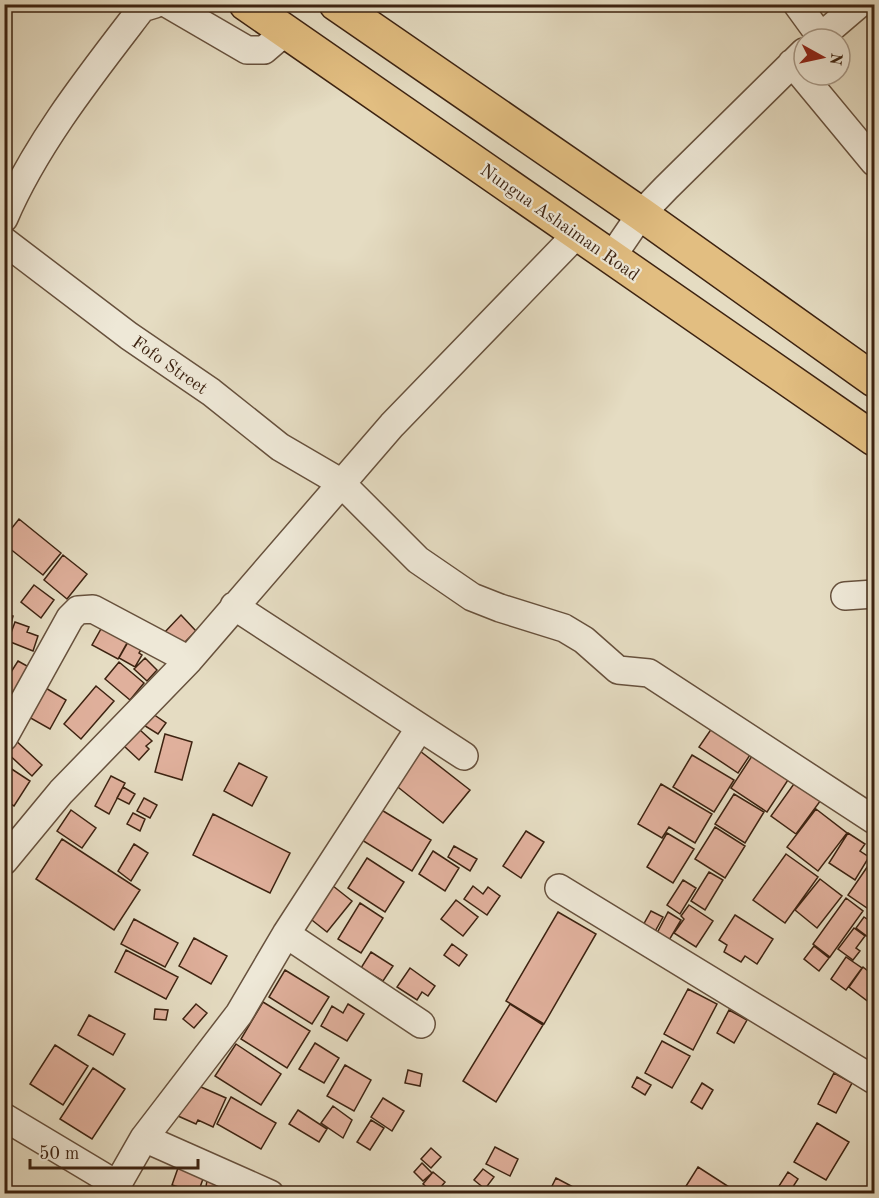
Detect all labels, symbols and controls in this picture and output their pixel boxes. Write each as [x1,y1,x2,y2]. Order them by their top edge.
north arrow [792,27,852,87]
text: N [826,52,844,67]
street label: Nungua Ashaiman Road [477,161,642,285]
street label: Fofo Street [128,333,210,398]
scale bar [30,1132,198,1170]
text: 50 m [39,1145,79,1163]

